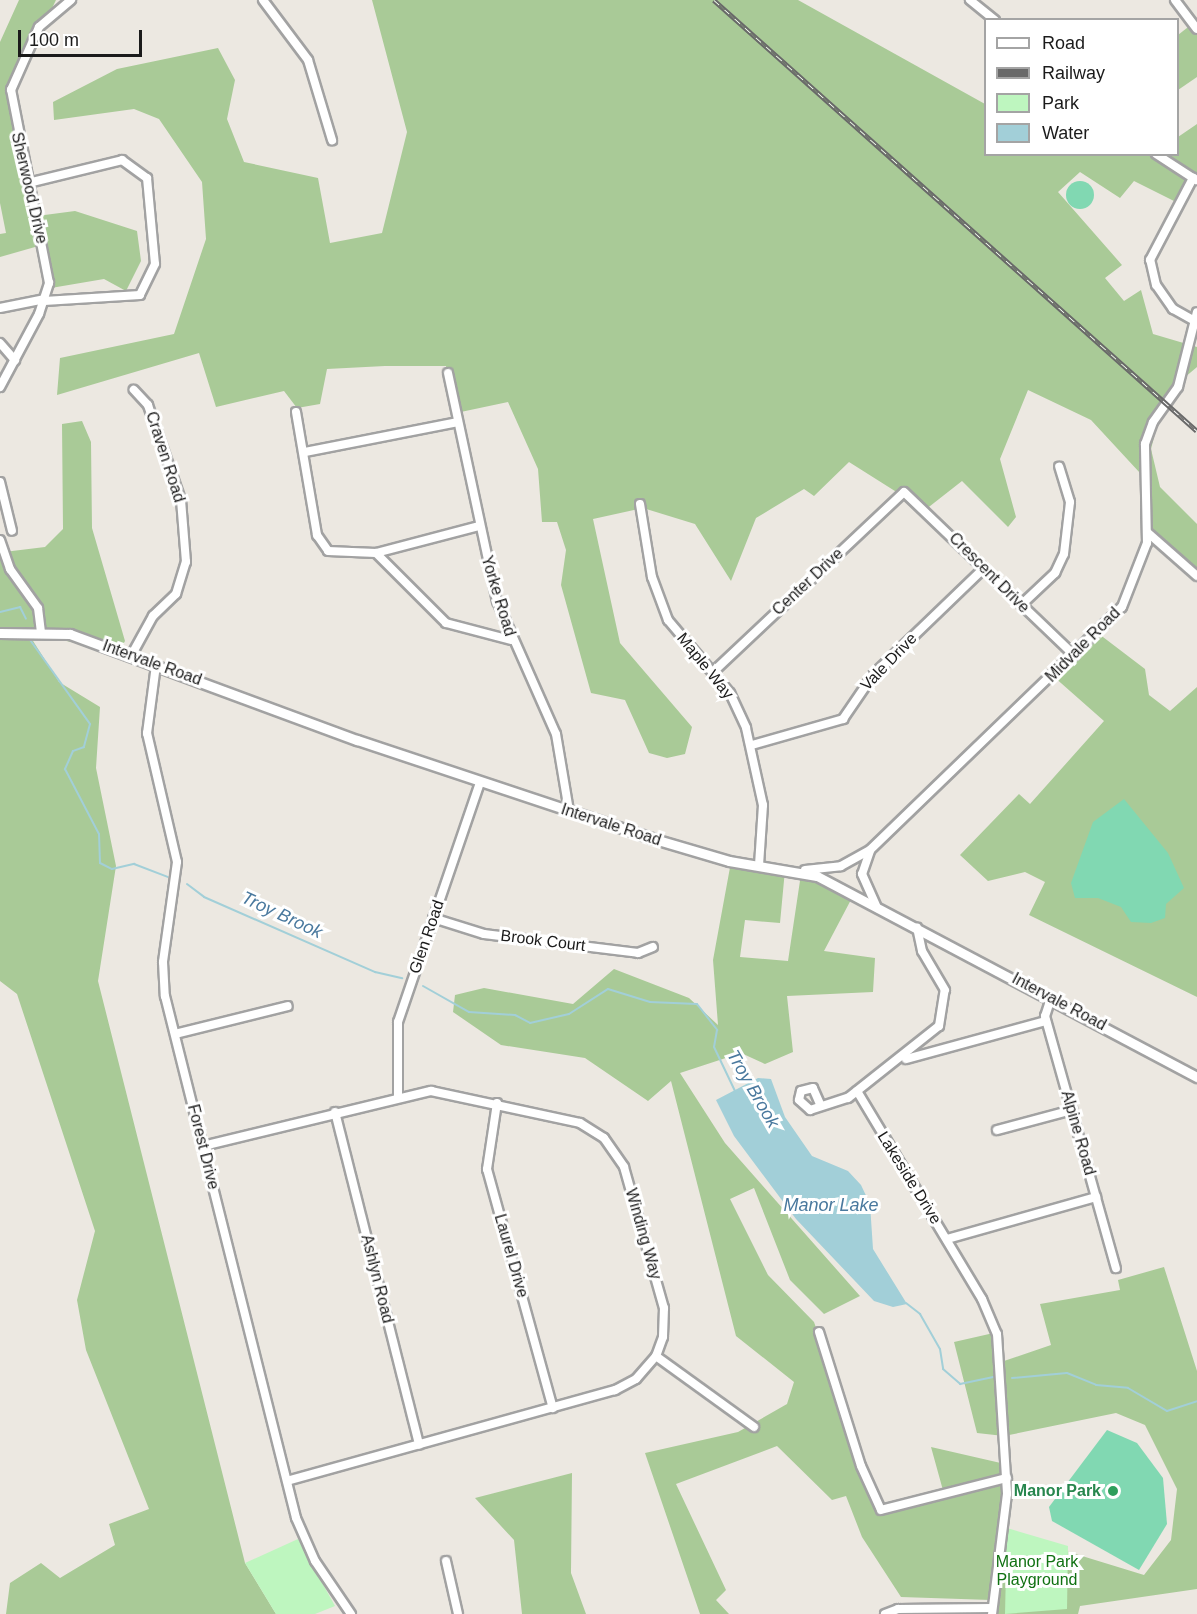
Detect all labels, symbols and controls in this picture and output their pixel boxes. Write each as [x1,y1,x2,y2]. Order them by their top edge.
scale bar [21,18,146,56]
legend [984,18,1179,156]
text: 100 m [29,30,79,50]
text: Road [1042,33,1085,53]
text: Railway [1042,63,1105,83]
text: Park [1042,93,1079,113]
text: Water [1042,123,1089,143]
street label: Sherwood Drive [7,130,51,246]
street label: Craven Road [141,409,189,505]
street label: Crescent Drive [945,529,1033,617]
street label: Center Drive [769,544,847,620]
street label: Yorke Road [477,553,519,639]
street label: Midvale Road [1042,604,1124,686]
street label: Maple Way [673,629,737,703]
street label: Vale Drive [857,629,921,695]
street label: Intervale Road [100,636,204,690]
street label: Intervale Road [559,800,663,850]
water label: Troy Brook [238,887,326,943]
street label: Glen Road [405,898,449,976]
street label: Brook Court [499,926,587,956]
street label: Intervale Road [1009,969,1109,1035]
water label: Troy Brook [722,1046,784,1132]
street label: Alpine Road [1057,1088,1099,1178]
street label: Forest Drive [183,1102,223,1192]
street label: Lakeside Drive [873,1128,945,1228]
street label: Winding Way [621,1186,665,1282]
water label: Manor Lake [783,1194,879,1216]
street label: Laurel Drive [490,1212,532,1300]
street label: Ashlyn Road [357,1233,397,1325]
place label: Manor Park [1014,1481,1101,1501]
marker: Manor Park [1106,1484,1120,1498]
park label: Manor Park Playground [996,1552,1078,1590]

